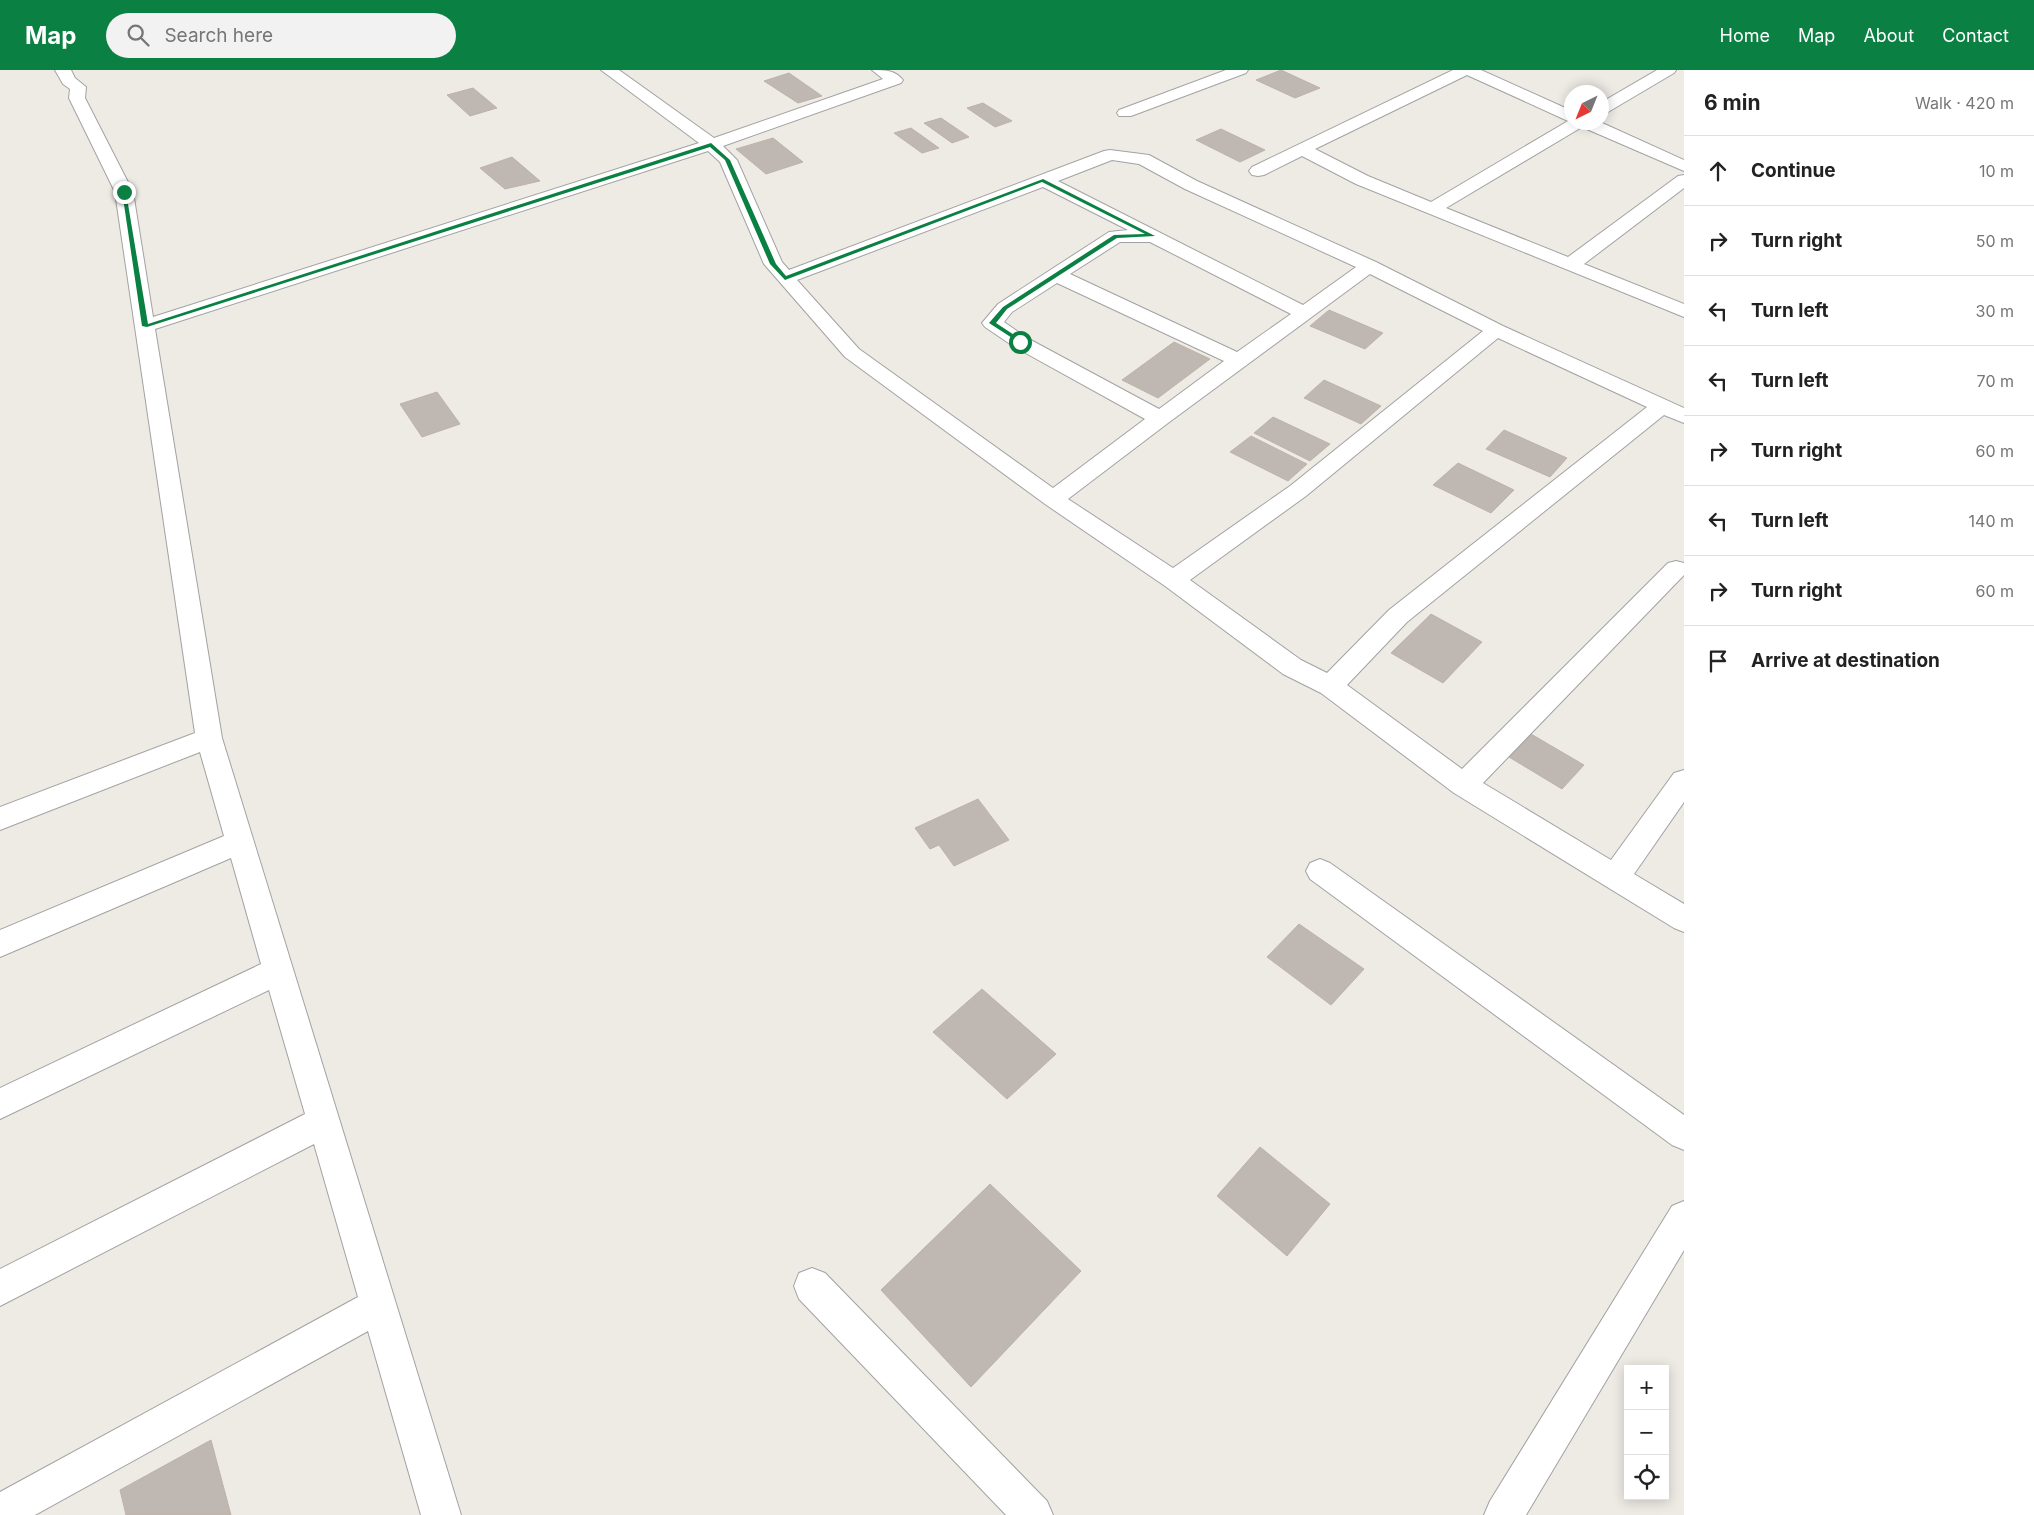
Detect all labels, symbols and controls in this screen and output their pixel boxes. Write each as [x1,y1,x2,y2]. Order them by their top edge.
search box [106,13,456,58]
text: Map [25,21,76,50]
icon: search [124,21,152,49]
text: Search here [164,24,273,47]
text: Home [1720,25,1770,46]
text: Map [1798,25,1835,46]
text: About [1863,25,1914,46]
text: Contact [1942,25,2009,46]
north arrow [1564,85,1609,130]
text: 6 min [1704,90,1761,115]
text: Walk · 420 m [1915,93,2014,113]
icon: ahead [1704,157,1732,185]
text: Continue [1751,159,1836,182]
text: 10 m [1979,161,2014,181]
route end [113,181,136,204]
icon: right [1704,227,1732,255]
text: Turn right [1751,229,1842,252]
text: 50 m [1976,231,2014,251]
icon: left [1704,297,1732,325]
text: Turn left [1751,299,1829,322]
text: 30 m [1976,301,2014,321]
route start [1009,331,1032,354]
icon: left [1704,367,1732,395]
text: Turn left [1751,369,1829,392]
text: 70 m [1977,371,2014,391]
icon: right [1704,437,1732,465]
text: Turn right [1751,439,1842,462]
text: 60 m [1975,441,2014,461]
icon: left [1704,507,1732,535]
text: Turn left [1751,509,1829,532]
text: 140 m [1969,511,2014,531]
icon: right [1704,577,1732,605]
text: Turn right [1751,579,1842,602]
text: 60 m [1975,581,2014,601]
icon: arrive [1704,647,1732,675]
text: Arrive at destination [1751,649,1940,672]
map controls [1624,1365,1669,1500]
button: + [1624,1365,1669,1410]
button: − [1624,1410,1669,1455]
button: locate [1624,1455,1669,1500]

